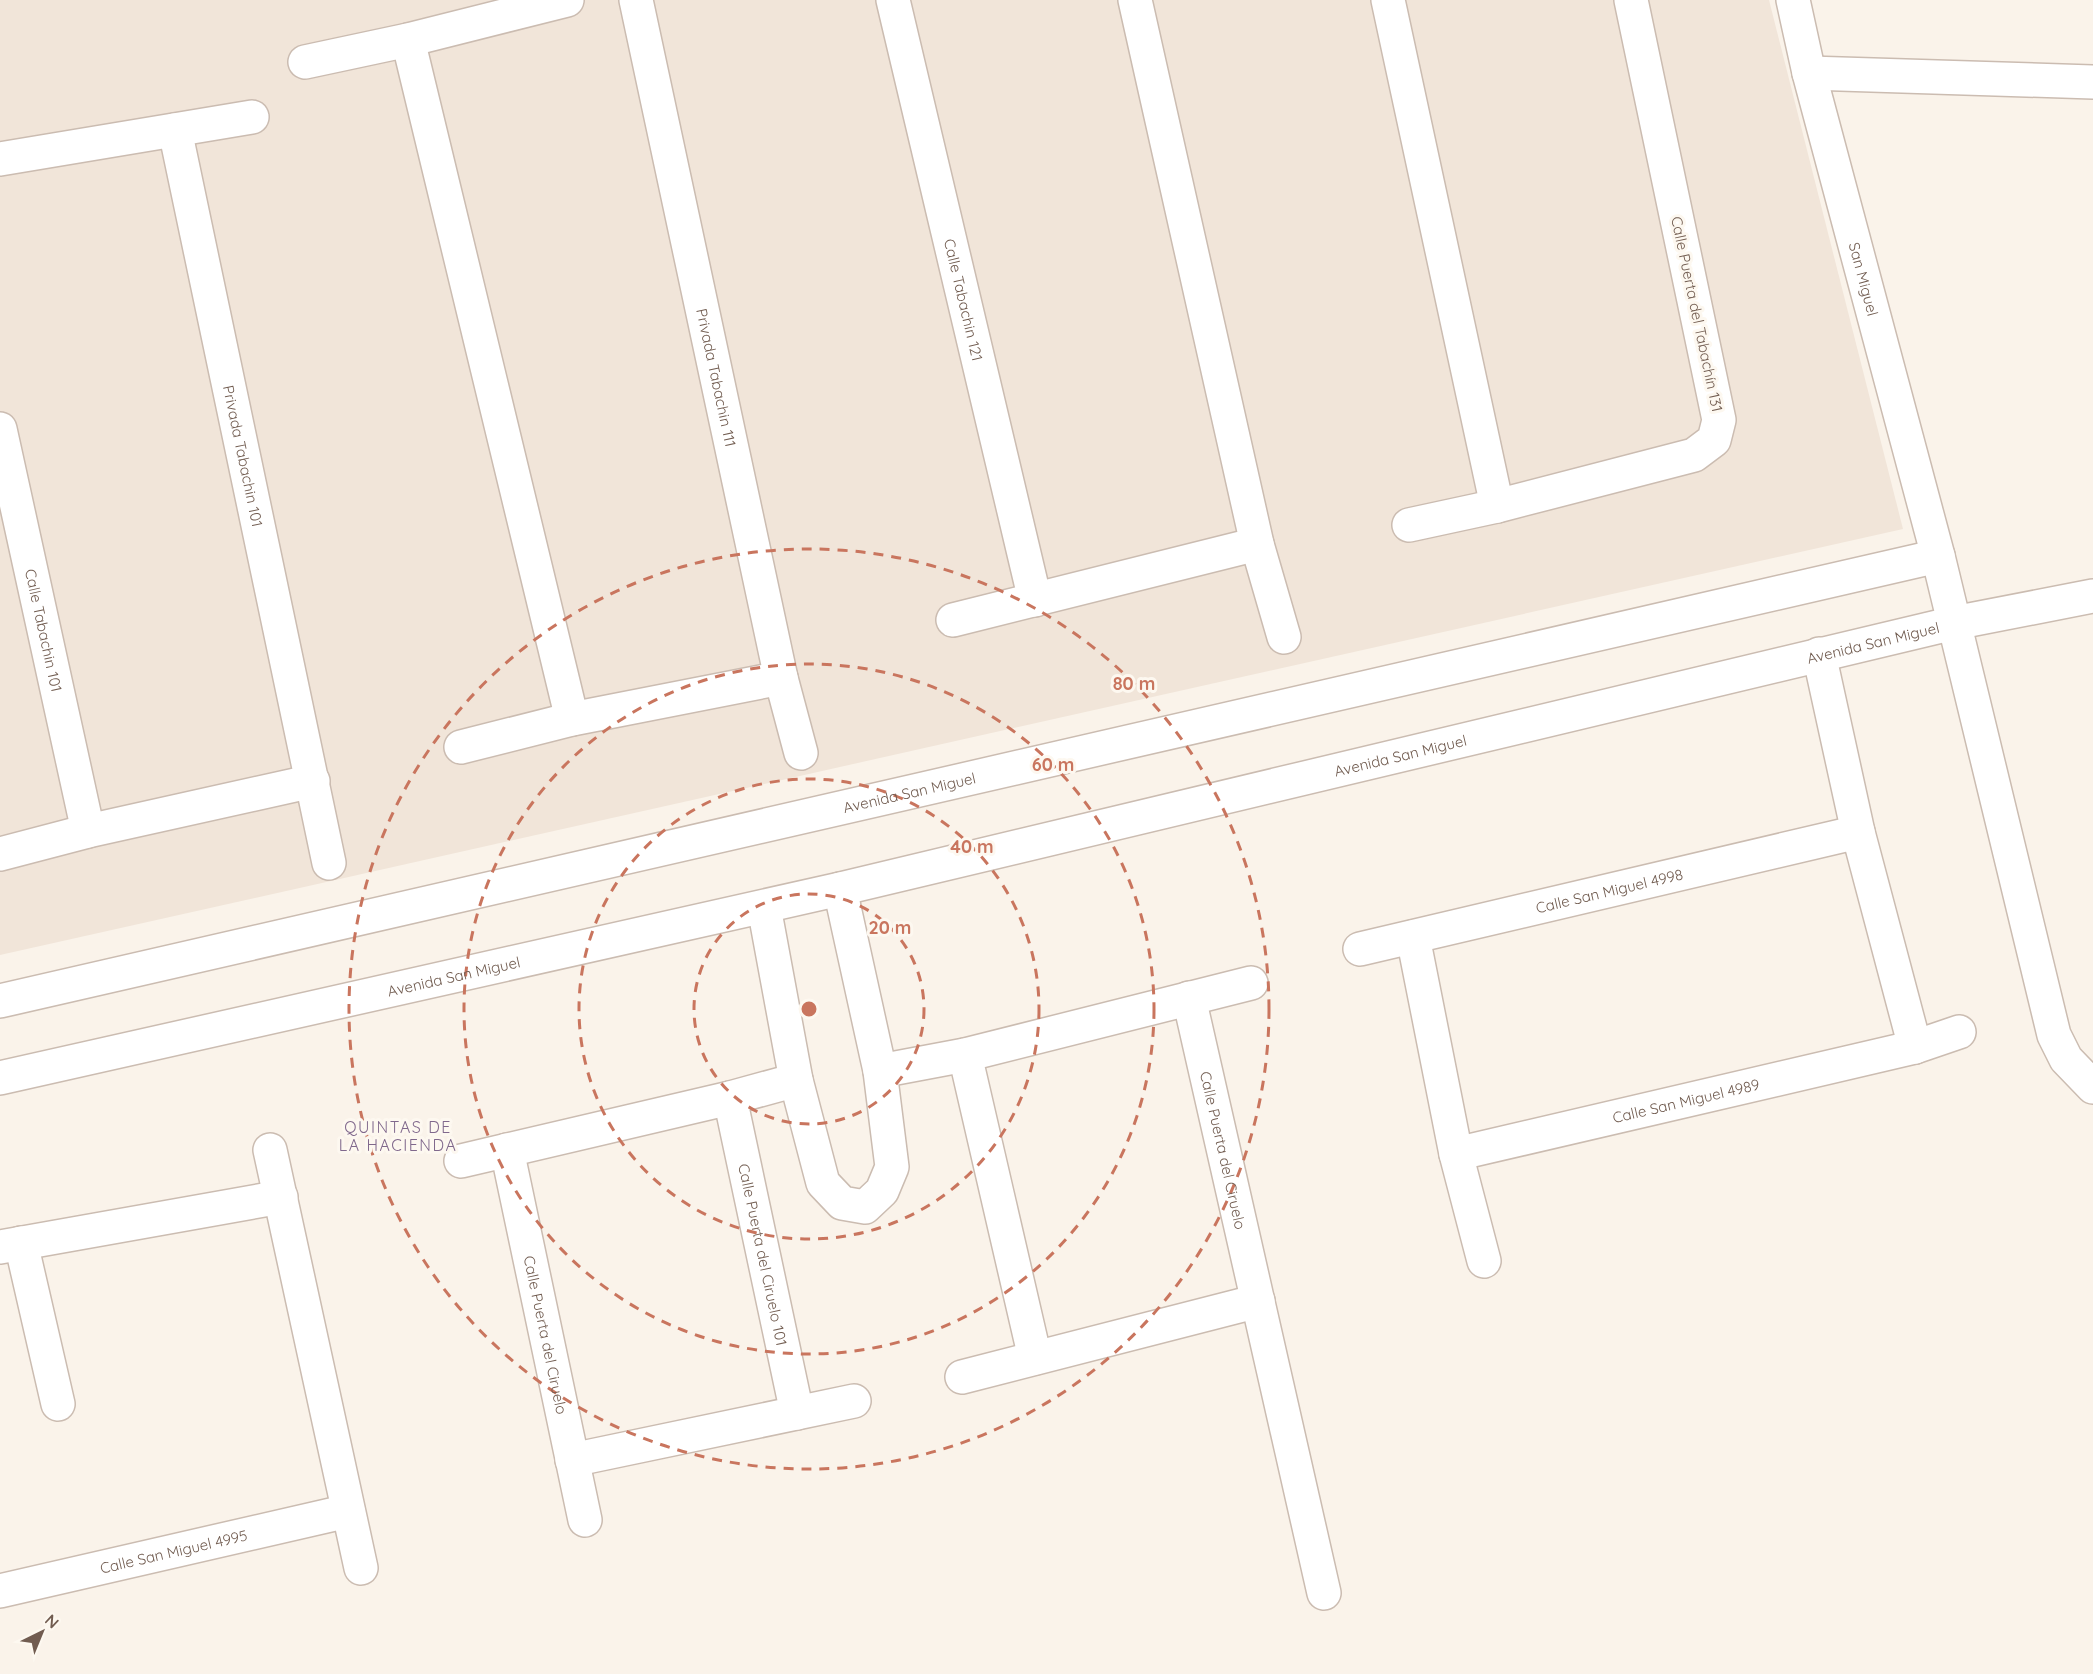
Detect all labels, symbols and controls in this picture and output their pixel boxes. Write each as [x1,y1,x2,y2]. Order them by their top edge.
street label: Calle Puerta del Tabachín 131 [1667,215,1727,413]
street label: Calle Tabachin 121 [940,237,988,363]
street label: San Miguel [1845,240,1883,318]
street label: Privada Tabachin 111 [693,306,741,448]
street label: Privada Tabachin 101 [219,383,268,529]
street label: Calle Tabachin 101 [21,567,67,694]
street label: Avenida San Miguel [1805,617,1941,667]
text: 80 m [1113,672,1155,695]
street label: Avenida San Miguel [1332,730,1468,780]
text: 60 m [1032,753,1074,776]
street label: Avenida San Miguel [841,768,978,817]
text: 40 m [950,835,994,858]
street label: Calle San Miguel 4998 [1534,864,1685,917]
text: 20 m [869,916,911,939]
street label: Avenida San Miguel [385,952,522,1000]
centre of rings [799,999,819,1019]
street label: Calle Puerta del Ciruelo [1196,1069,1251,1231]
street label: Calle San Miguel 4989 [1610,1074,1761,1127]
district label: QUINTAS DE LA HACIENDA [339,1117,457,1155]
street label: Calle Puerta del Ciruelo 101 [735,1162,792,1347]
street label: Calle Puerta del Ciruelo [520,1254,572,1416]
street label: Calle San Miguel 4995 [98,1525,249,1577]
north arrow [12,1602,72,1662]
text: N [41,1610,63,1632]

